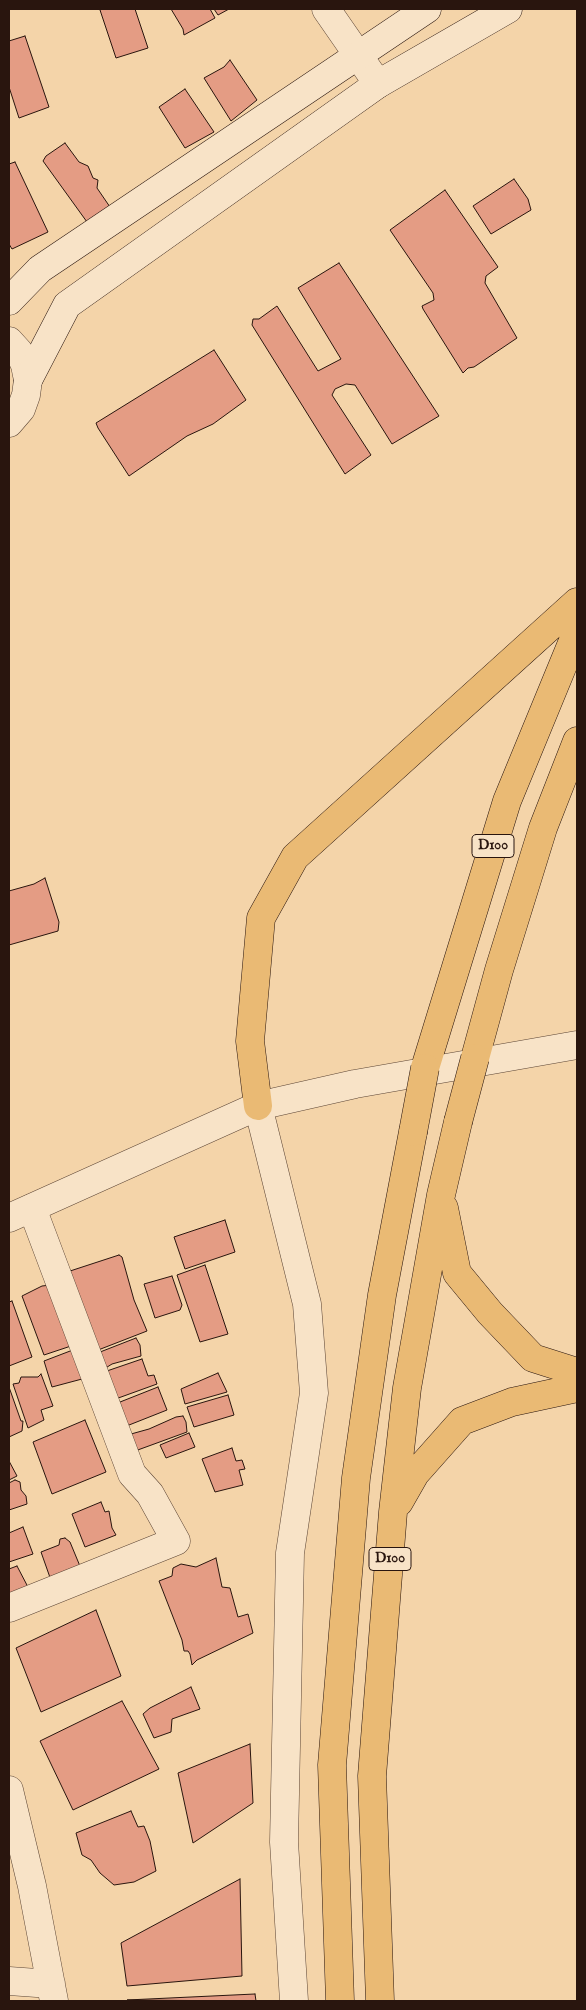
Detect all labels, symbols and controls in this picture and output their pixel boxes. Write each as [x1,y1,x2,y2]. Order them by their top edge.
road number: D100 [472,834,514,858]
road number: D100 [369,1548,411,1570]

